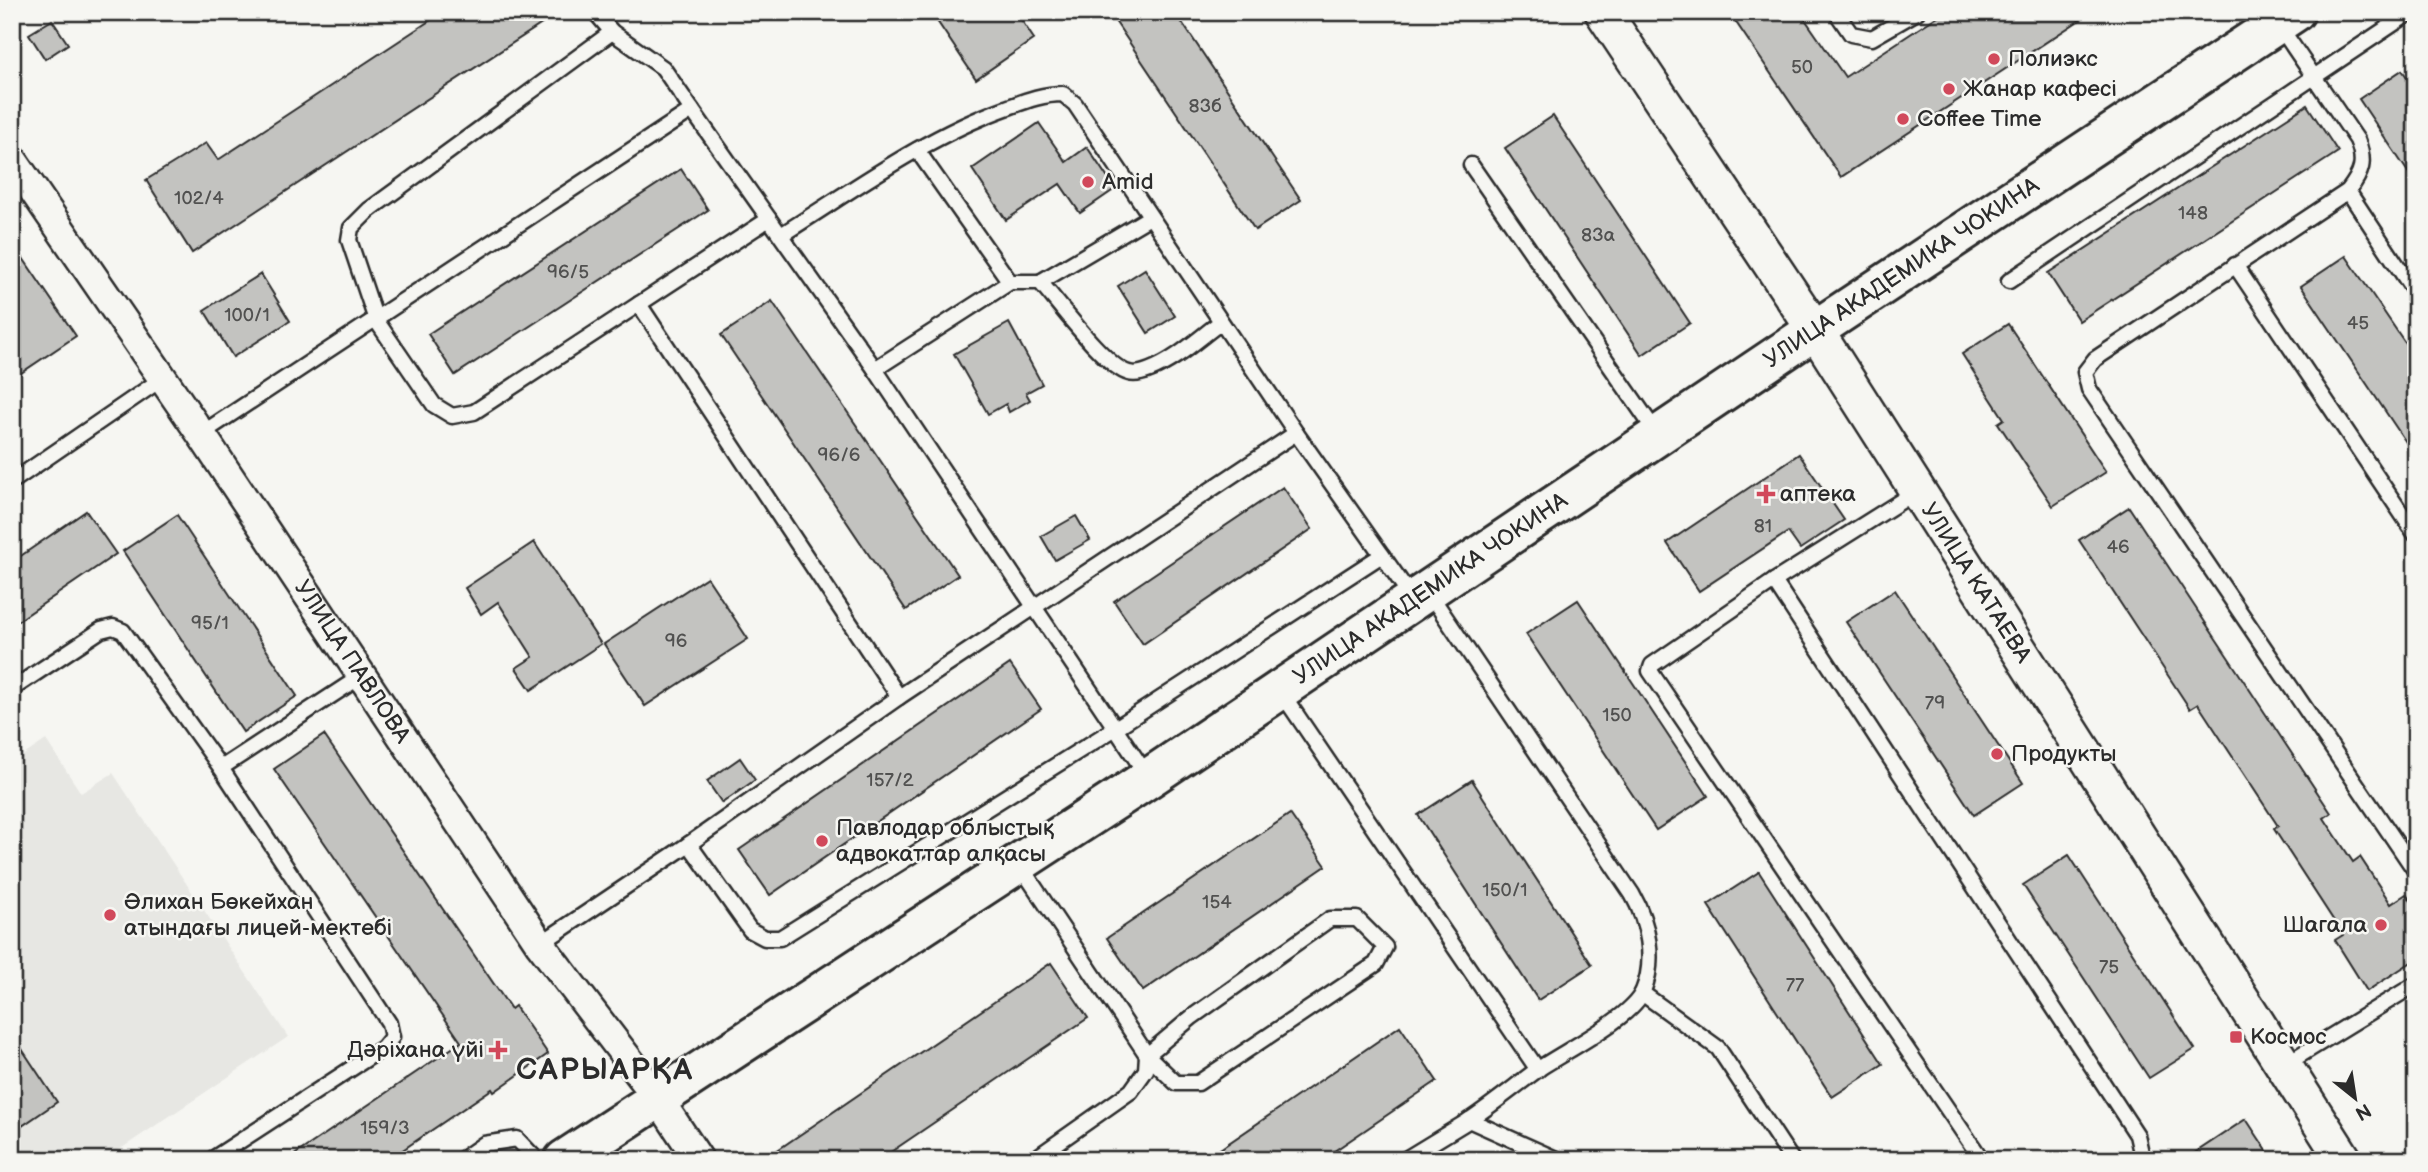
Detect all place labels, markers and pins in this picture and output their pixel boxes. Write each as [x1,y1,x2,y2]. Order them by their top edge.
place label: Полиэкс [2008,45,2098,73]
marker: Полиэкс [1986,51,2002,67]
place label: Жанар кафесі [1963,75,2117,103]
marker: Жанар кафесі [1941,81,1957,97]
place label: Coffee Time [1917,105,2042,133]
marker: Coffee Time [1895,111,1911,127]
place label: Amid [1102,168,1154,196]
marker: Amid [1080,174,1096,190]
place label: аптека [1780,480,1856,508]
marker: аптека [1758,486,1774,502]
place label: Продукты [2011,740,2117,768]
marker: Продукты [1989,746,2005,762]
place label: Павлодар облыстық адвокаттар алқасы [836,814,1055,868]
marker: Павлодар облыстық адвокаттар алқасы [814,833,830,849]
place label: Әлихан Бөкейхан атындағы лицей-мектебі [124,888,392,942]
marker: Әлихан Бөкейхан атындағы лицей-мектебі [102,907,118,923]
place label: Шагала [2282,911,2367,939]
marker: Шагала [2373,917,2389,933]
place label: Космос [2250,1023,2327,1051]
marker: Космос [2228,1029,2244,1045]
place label: Дәріхана үйі [347,1036,484,1064]
marker: Дәріхана үйі [490,1042,506,1058]

